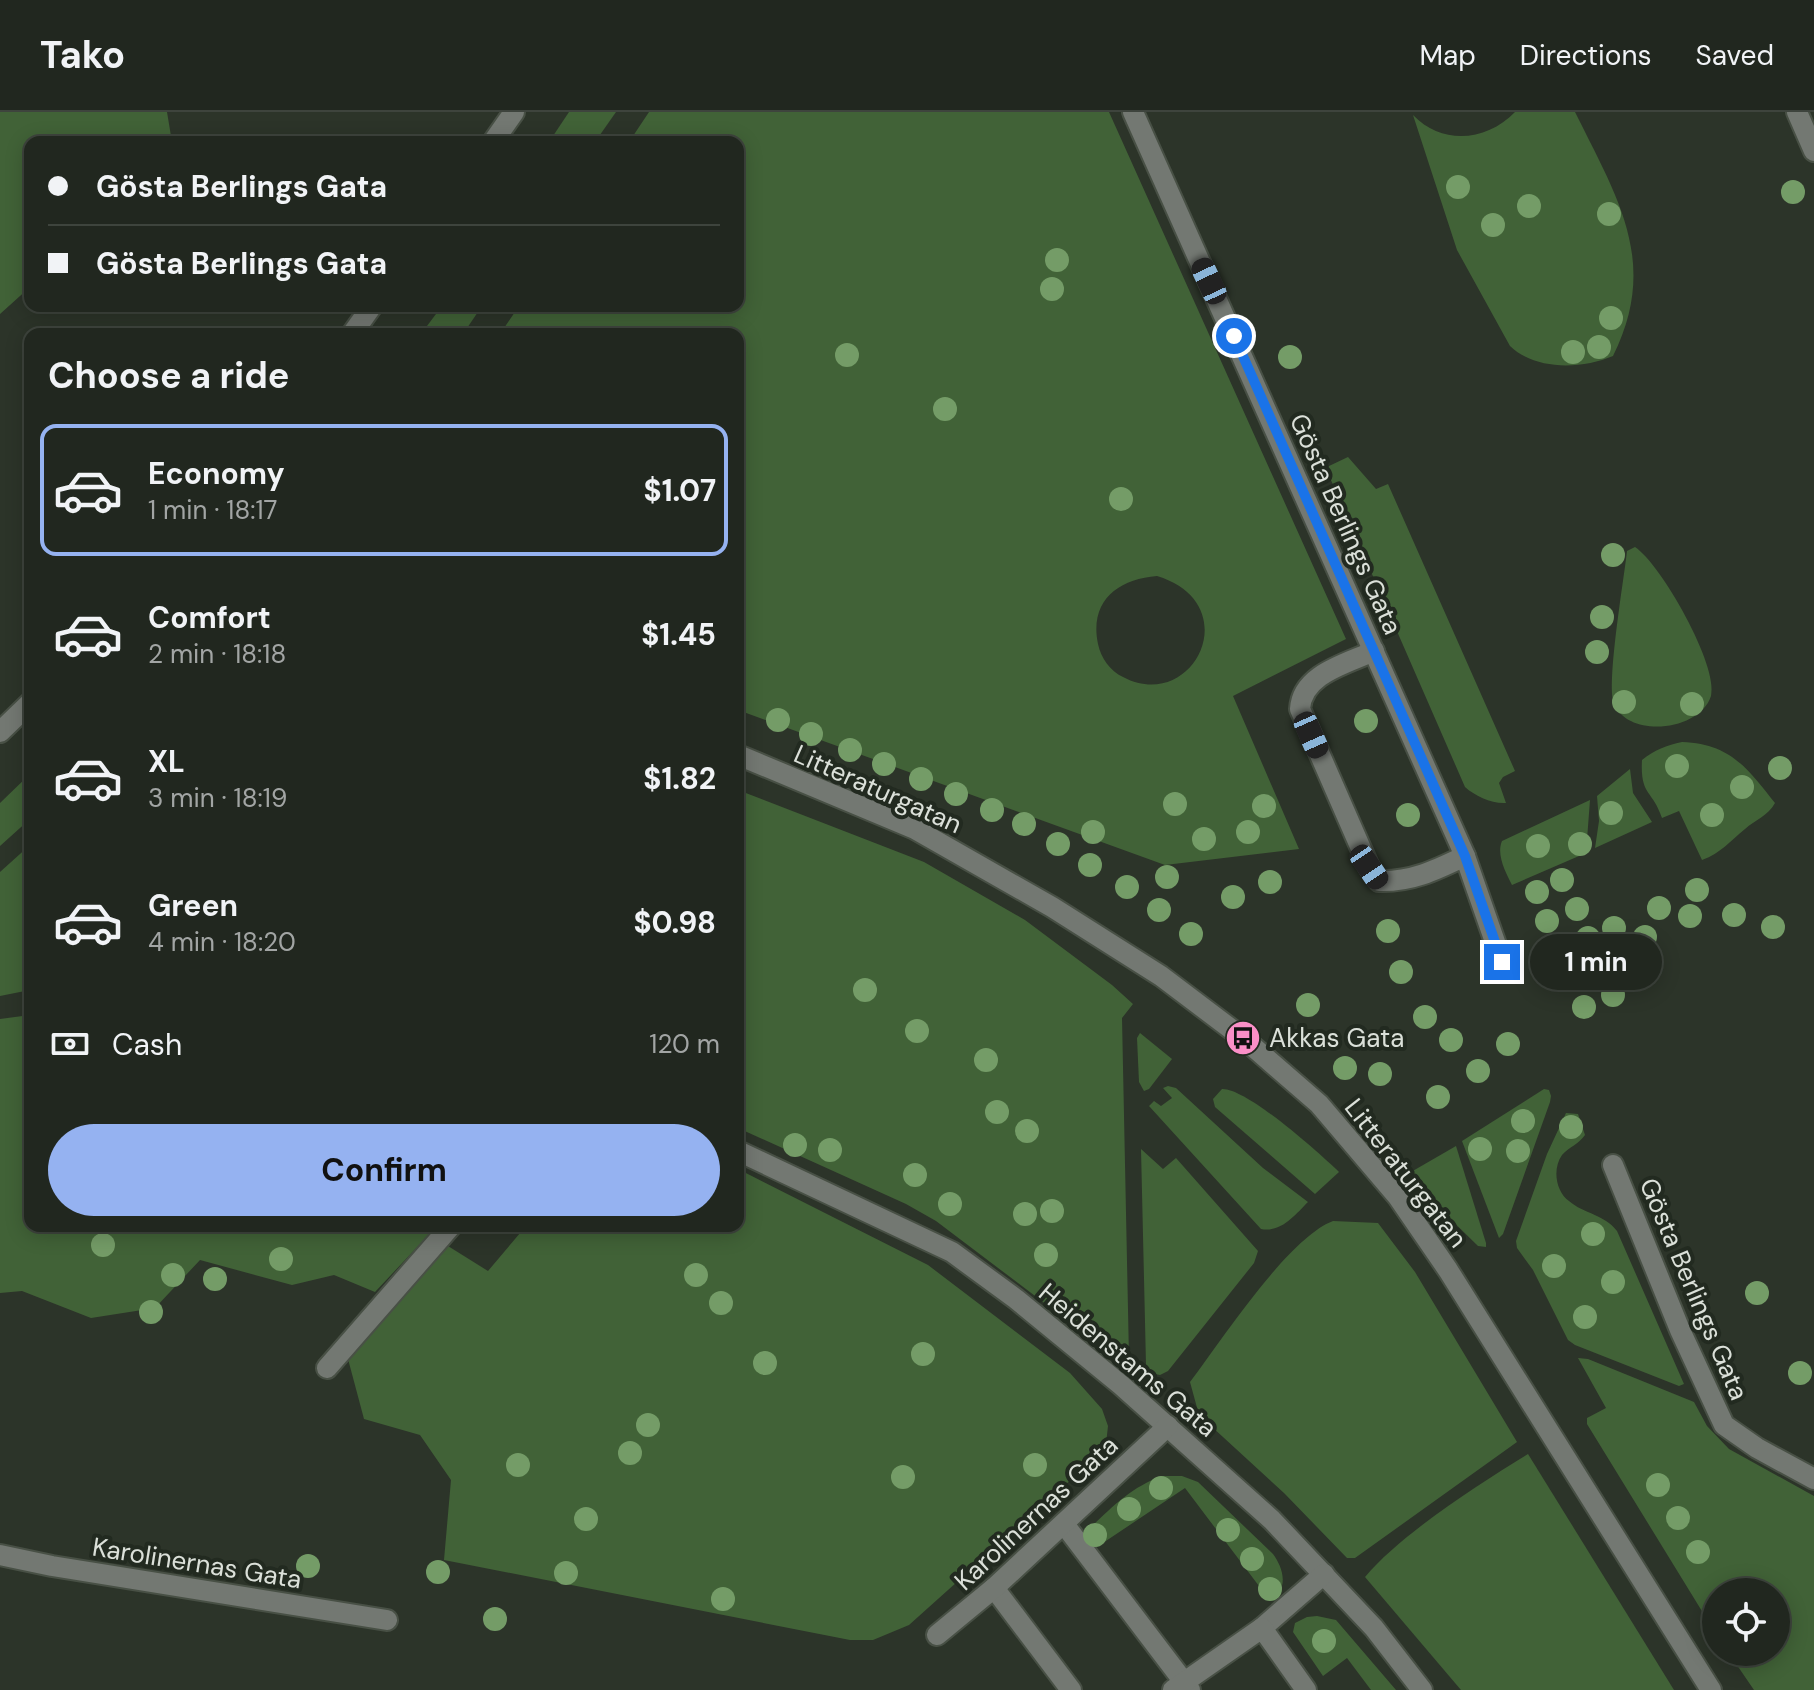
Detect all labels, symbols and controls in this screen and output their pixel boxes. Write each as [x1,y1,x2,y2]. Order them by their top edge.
text: Tako [40,30,125,80]
text: Map [1419,37,1476,74]
text: Directions [1520,37,1652,74]
text: Saved [1696,37,1774,74]
text: Gösta Berlings Gata [96,167,387,206]
text: Gösta Berlings Gata [96,244,387,283]
car [1188,254,1230,308]
route start [1216,318,1252,354]
text: Choose a ride [48,352,289,399]
street label: Gösta Berlings Gata [1282,408,1410,640]
icon: car [52,454,124,526]
text: Economy [148,454,285,493]
text: $1.07 [644,471,716,510]
text: 1 min · 18:17 [148,493,278,527]
icon: car [52,598,124,670]
text: Comfort [148,598,271,637]
text: $1.45 [641,615,716,654]
text: 2 min · 18:18 [148,637,286,671]
car [1290,708,1332,762]
street label: Litteraturgatan [789,737,967,841]
icon: car [52,742,124,814]
text: XL [148,742,185,781]
text: $1.82 [643,759,716,798]
text: 3 min · 18:19 [148,781,287,815]
car [1346,840,1392,894]
icon: car [52,886,124,958]
text: Green [148,886,238,925]
text: $0.98 [633,903,716,942]
text: 4 min · 18:20 [148,925,296,959]
callout: 1 min [1530,934,1662,990]
route end [1484,944,1520,980]
text: 1 min [1564,945,1628,979]
bus stop icon: Akkas Gata [1224,1019,1262,1057]
place label: Akkas Gata [1269,1021,1404,1055]
icon: cash [48,1022,92,1066]
text: Cash [112,1025,182,1064]
text: 120 m [649,1027,720,1061]
street label: Litteraturgatan [1337,1092,1475,1254]
button: Confirm [48,1124,720,1216]
street label: Gösta Berlings Gata [1632,1173,1756,1405]
street label: Heidenstams Gata [1032,1275,1224,1445]
street label: Karolinernas Gata [947,1428,1125,1598]
street label: Karolinernas Gata [90,1530,304,1596]
map controls [1702,1578,1790,1666]
button: locate [1702,1578,1790,1666]

